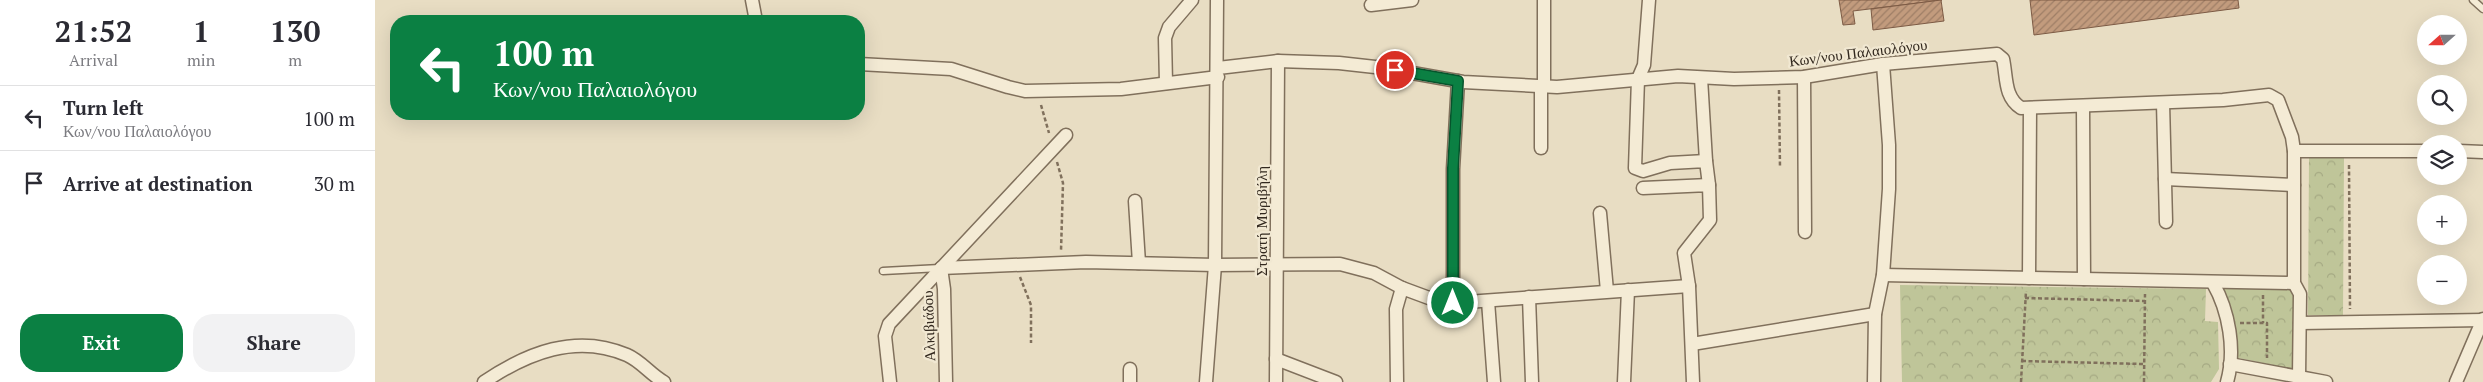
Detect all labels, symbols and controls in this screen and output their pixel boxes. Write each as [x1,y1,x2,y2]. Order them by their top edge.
text: 21:52 [54,11,133,51]
text: 1 [193,11,210,51]
text: 130 [270,11,321,51]
north arrow [2417,15,2467,65]
map controls [2417,15,2467,305]
text: 100 m [493,30,594,76]
street label: Κων/νου Παλαιολόγου [1788,34,1928,70]
icon: left [410,35,475,100]
text: Arrival [69,49,118,71]
text: min [187,49,215,71]
text: m [288,49,302,71]
pin [1374,49,1416,91]
icon: arrive [1381,56,1409,84]
text: Κων/νου Παλαιολόγου [493,74,697,103]
button: search [2417,75,2467,125]
text: Turn left [63,95,144,120]
icon: left [20,104,48,132]
text: 100 m [304,106,355,131]
text: Κων/νου Παλαιολόγου [63,120,211,142]
button: layers [2417,135,2467,185]
street label: Στρατή Μυριβήλη [1251,166,1271,276]
icon: arrive [20,169,48,197]
text: Arrive at destination [63,171,252,196]
text: 30 m [314,171,355,196]
button: + [2417,195,2467,245]
button: − [2417,255,2467,305]
position arrow [1426,276,1478,328]
street label: Αλκιβιάδου [917,290,939,362]
button: Exit [20,314,183,372]
button: Share [193,314,355,372]

